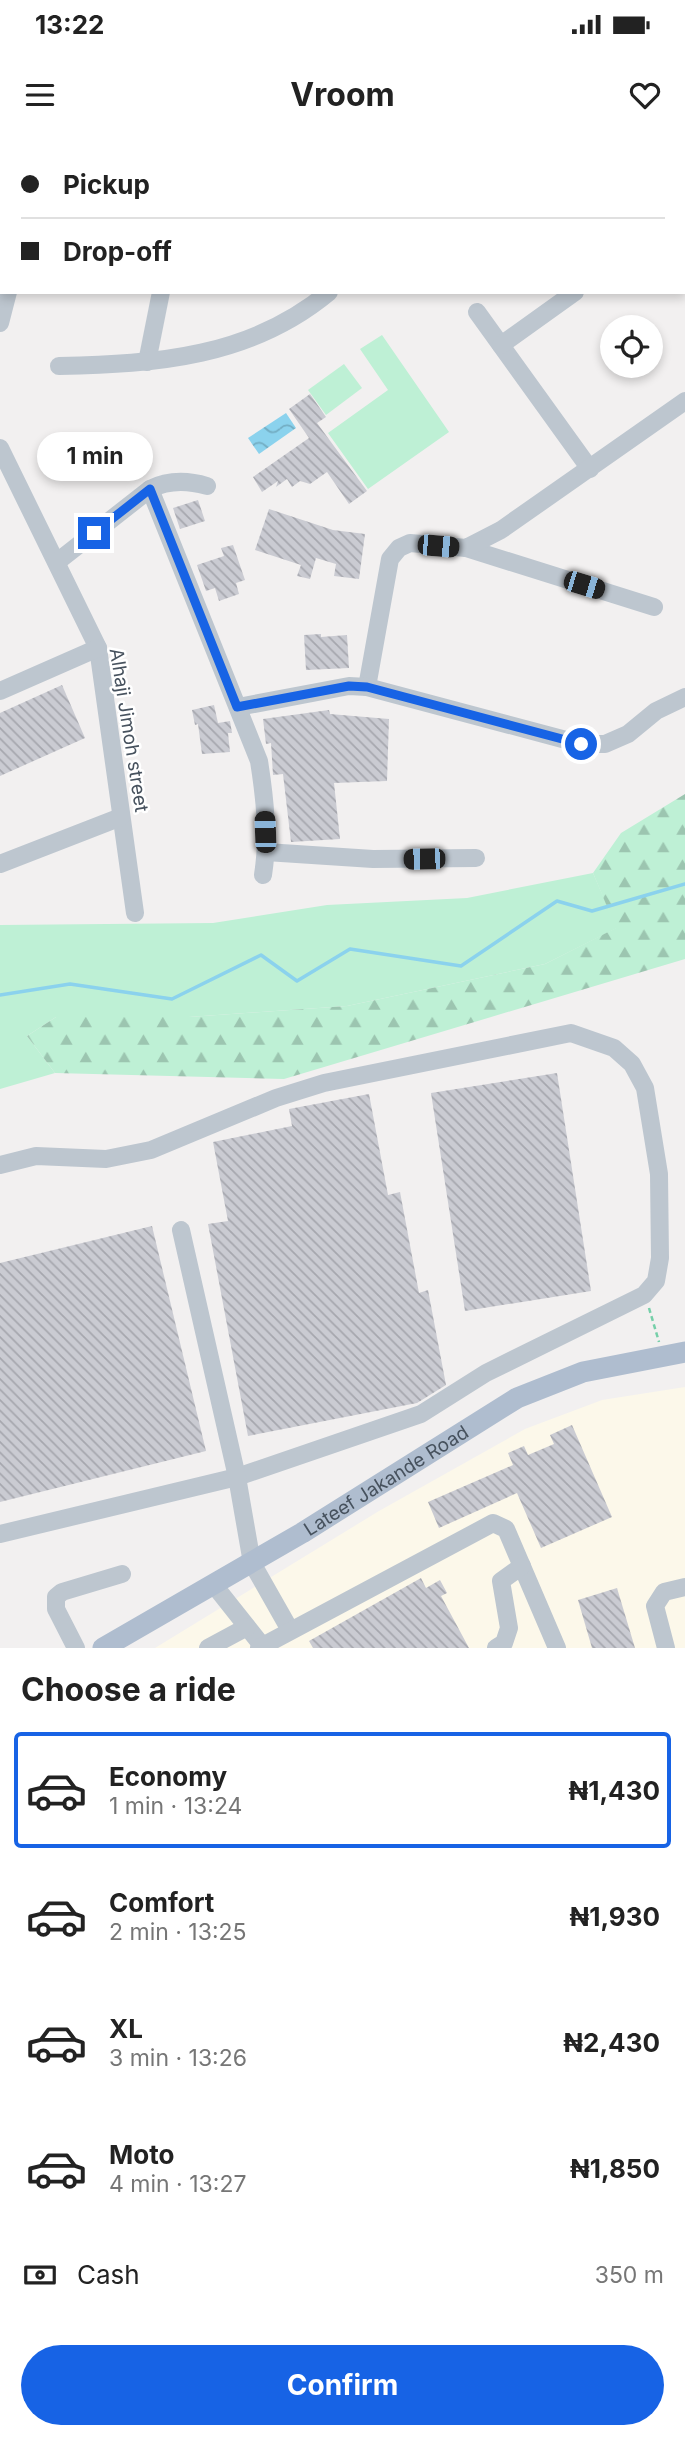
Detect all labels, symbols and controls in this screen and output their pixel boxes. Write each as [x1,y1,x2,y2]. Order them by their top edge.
text: 13:22 [35,9,104,40]
text: Vroom [290,75,395,114]
icon: menu [21,76,59,114]
icon: heart [626,76,664,114]
text: Pickup [63,169,150,200]
text: Drop-off [63,236,172,267]
map controls [600,315,663,378]
button: locate [600,315,663,378]
callout: 1 min [36,432,152,480]
text: 1 min [67,442,123,470]
route end [78,517,110,549]
car [417,534,460,558]
car [561,569,608,601]
street label: Alhaji Jimoh street [105,646,153,814]
route start [565,728,597,760]
car [254,811,277,853]
car [403,848,446,870]
street label: Lateef Jakande Road [300,1420,472,1540]
text: Choose a ride [21,1670,236,1709]
icon: car [25,1759,88,1822]
text: Economy [109,1761,227,1792]
text: ₦1,430 [569,1775,660,1806]
text: 1 min · 13:24 [109,1792,242,1820]
icon: car [25,1885,88,1948]
text: Comfort [109,1887,214,1918]
text: ₦1,930 [570,1901,660,1932]
text: 2 min · 13:25 [109,1918,247,1946]
icon: car [25,2011,88,2074]
text: XL [109,2013,143,2044]
text: ₦2,430 [563,2027,660,2058]
text: 3 min · 13:26 [109,2044,247,2072]
icon: car [25,2137,88,2200]
text: Moto [109,2139,174,2170]
text: ₦1,850 [570,2153,660,2184]
text: 4 min · 13:27 [109,2170,246,2198]
icon: cash [21,2256,59,2294]
text: Cash [77,2259,140,2290]
text: 350 m [595,2261,664,2289]
button: Confirm [21,2345,664,2425]

